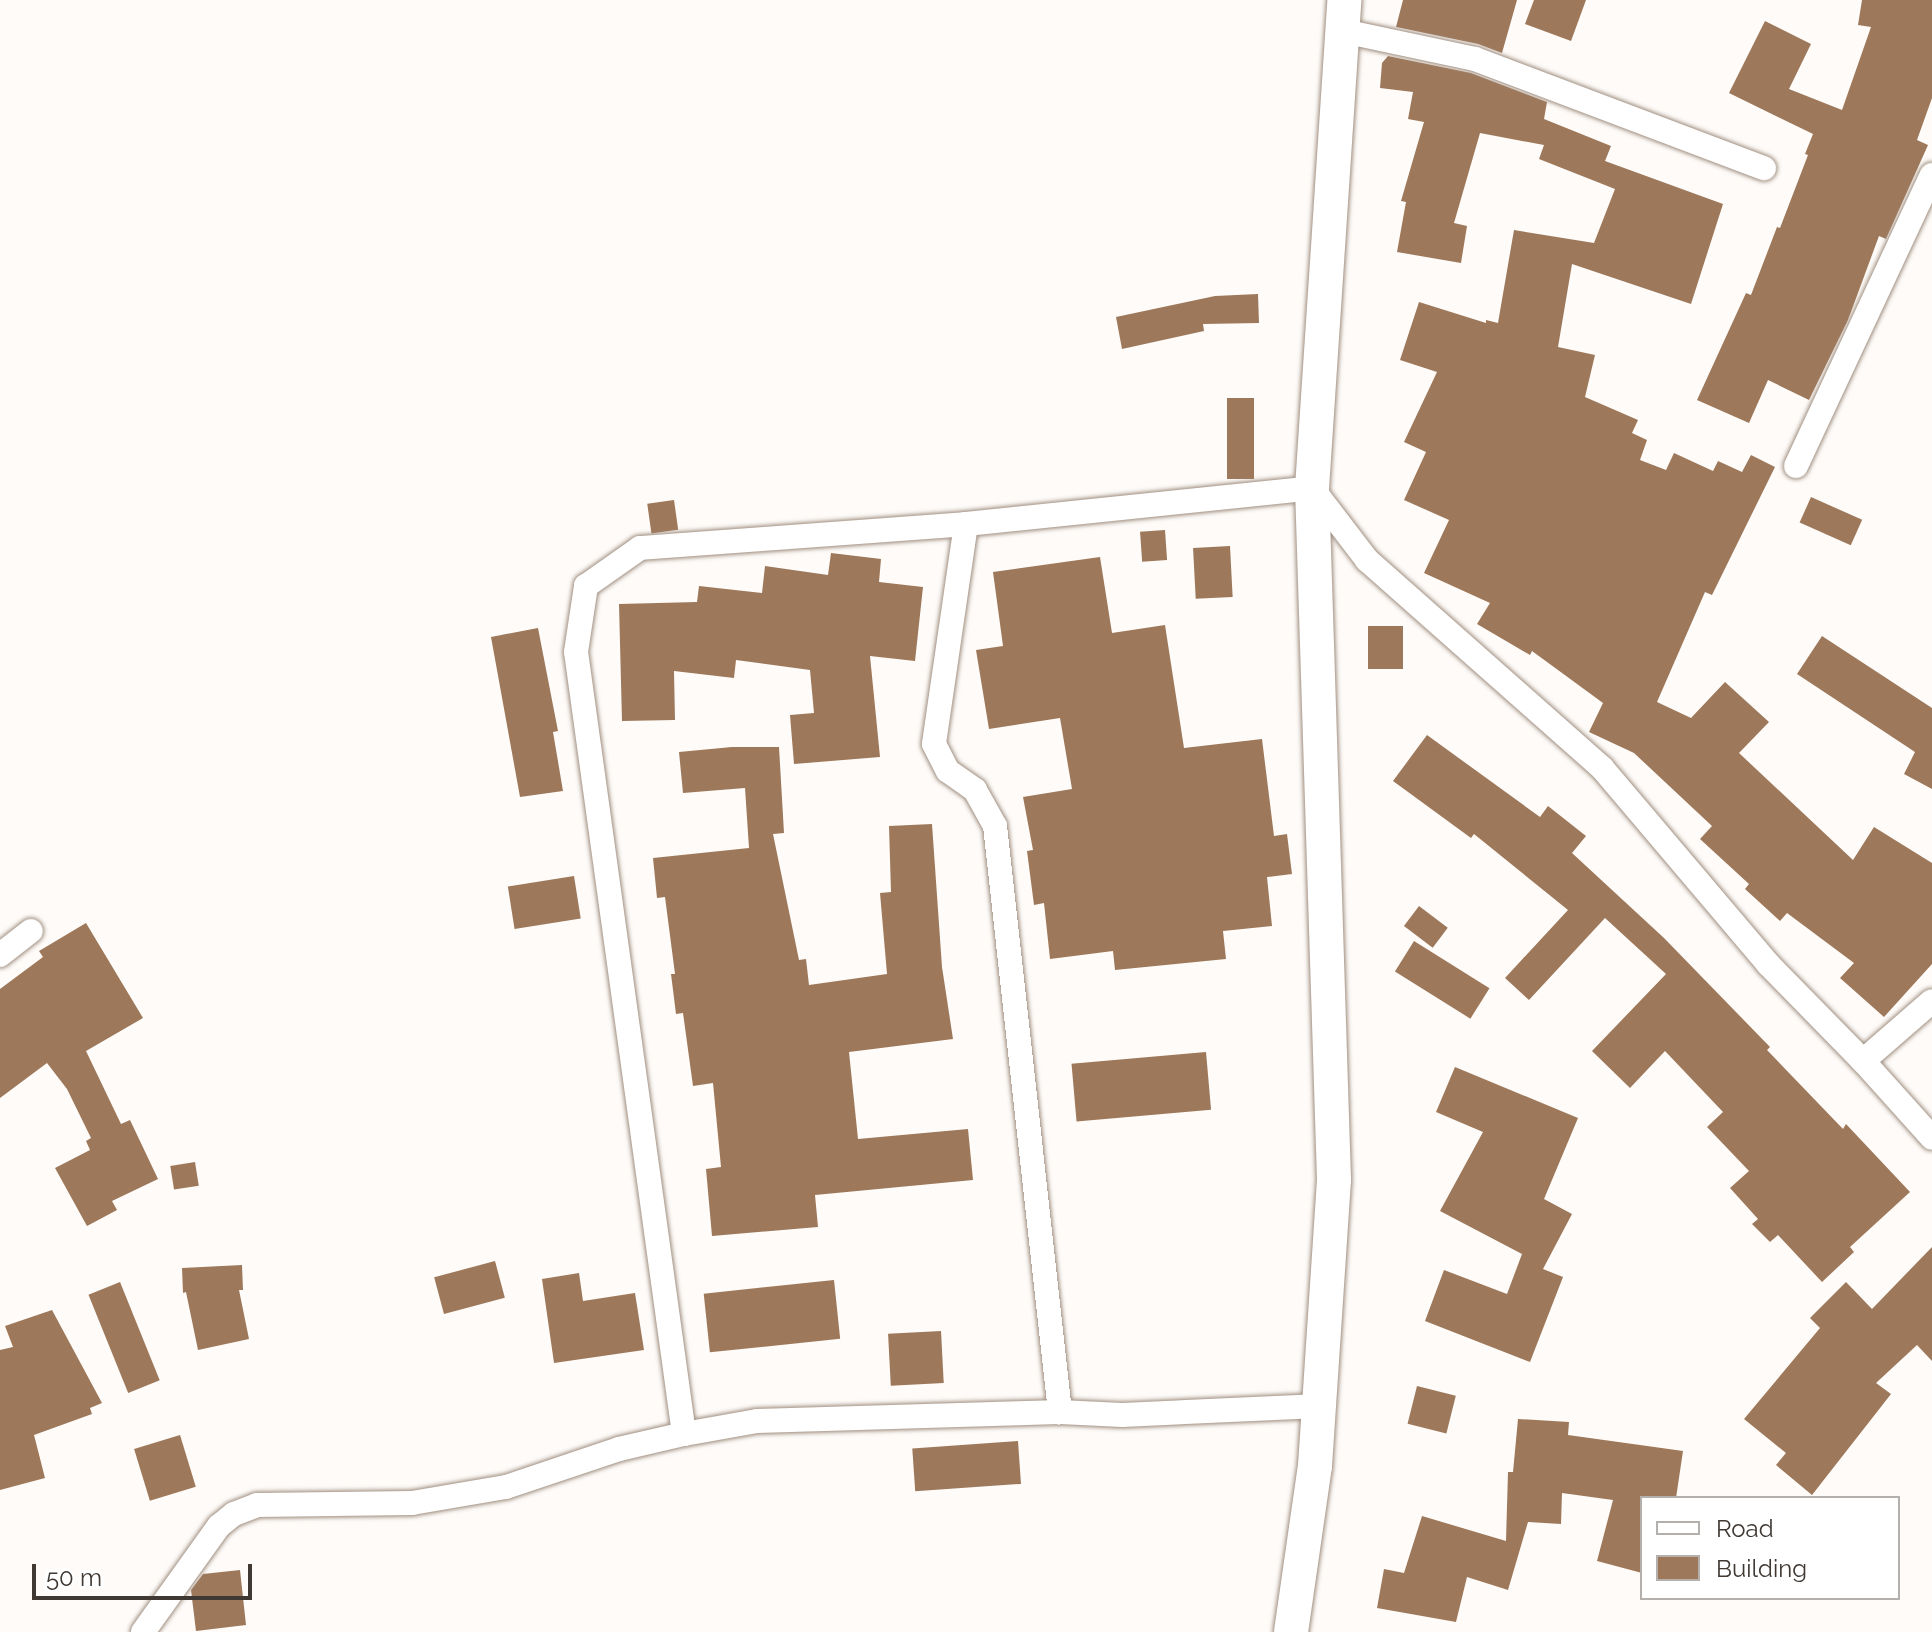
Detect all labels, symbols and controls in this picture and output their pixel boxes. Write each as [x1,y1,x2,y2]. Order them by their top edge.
legend [1640,1496,1900,1600]
text: Road [1716,1514,1774,1543]
scale bar [36,1548,256,1598]
text: Building [1716,1554,1807,1583]
text: 50 m [46,1563,102,1592]

